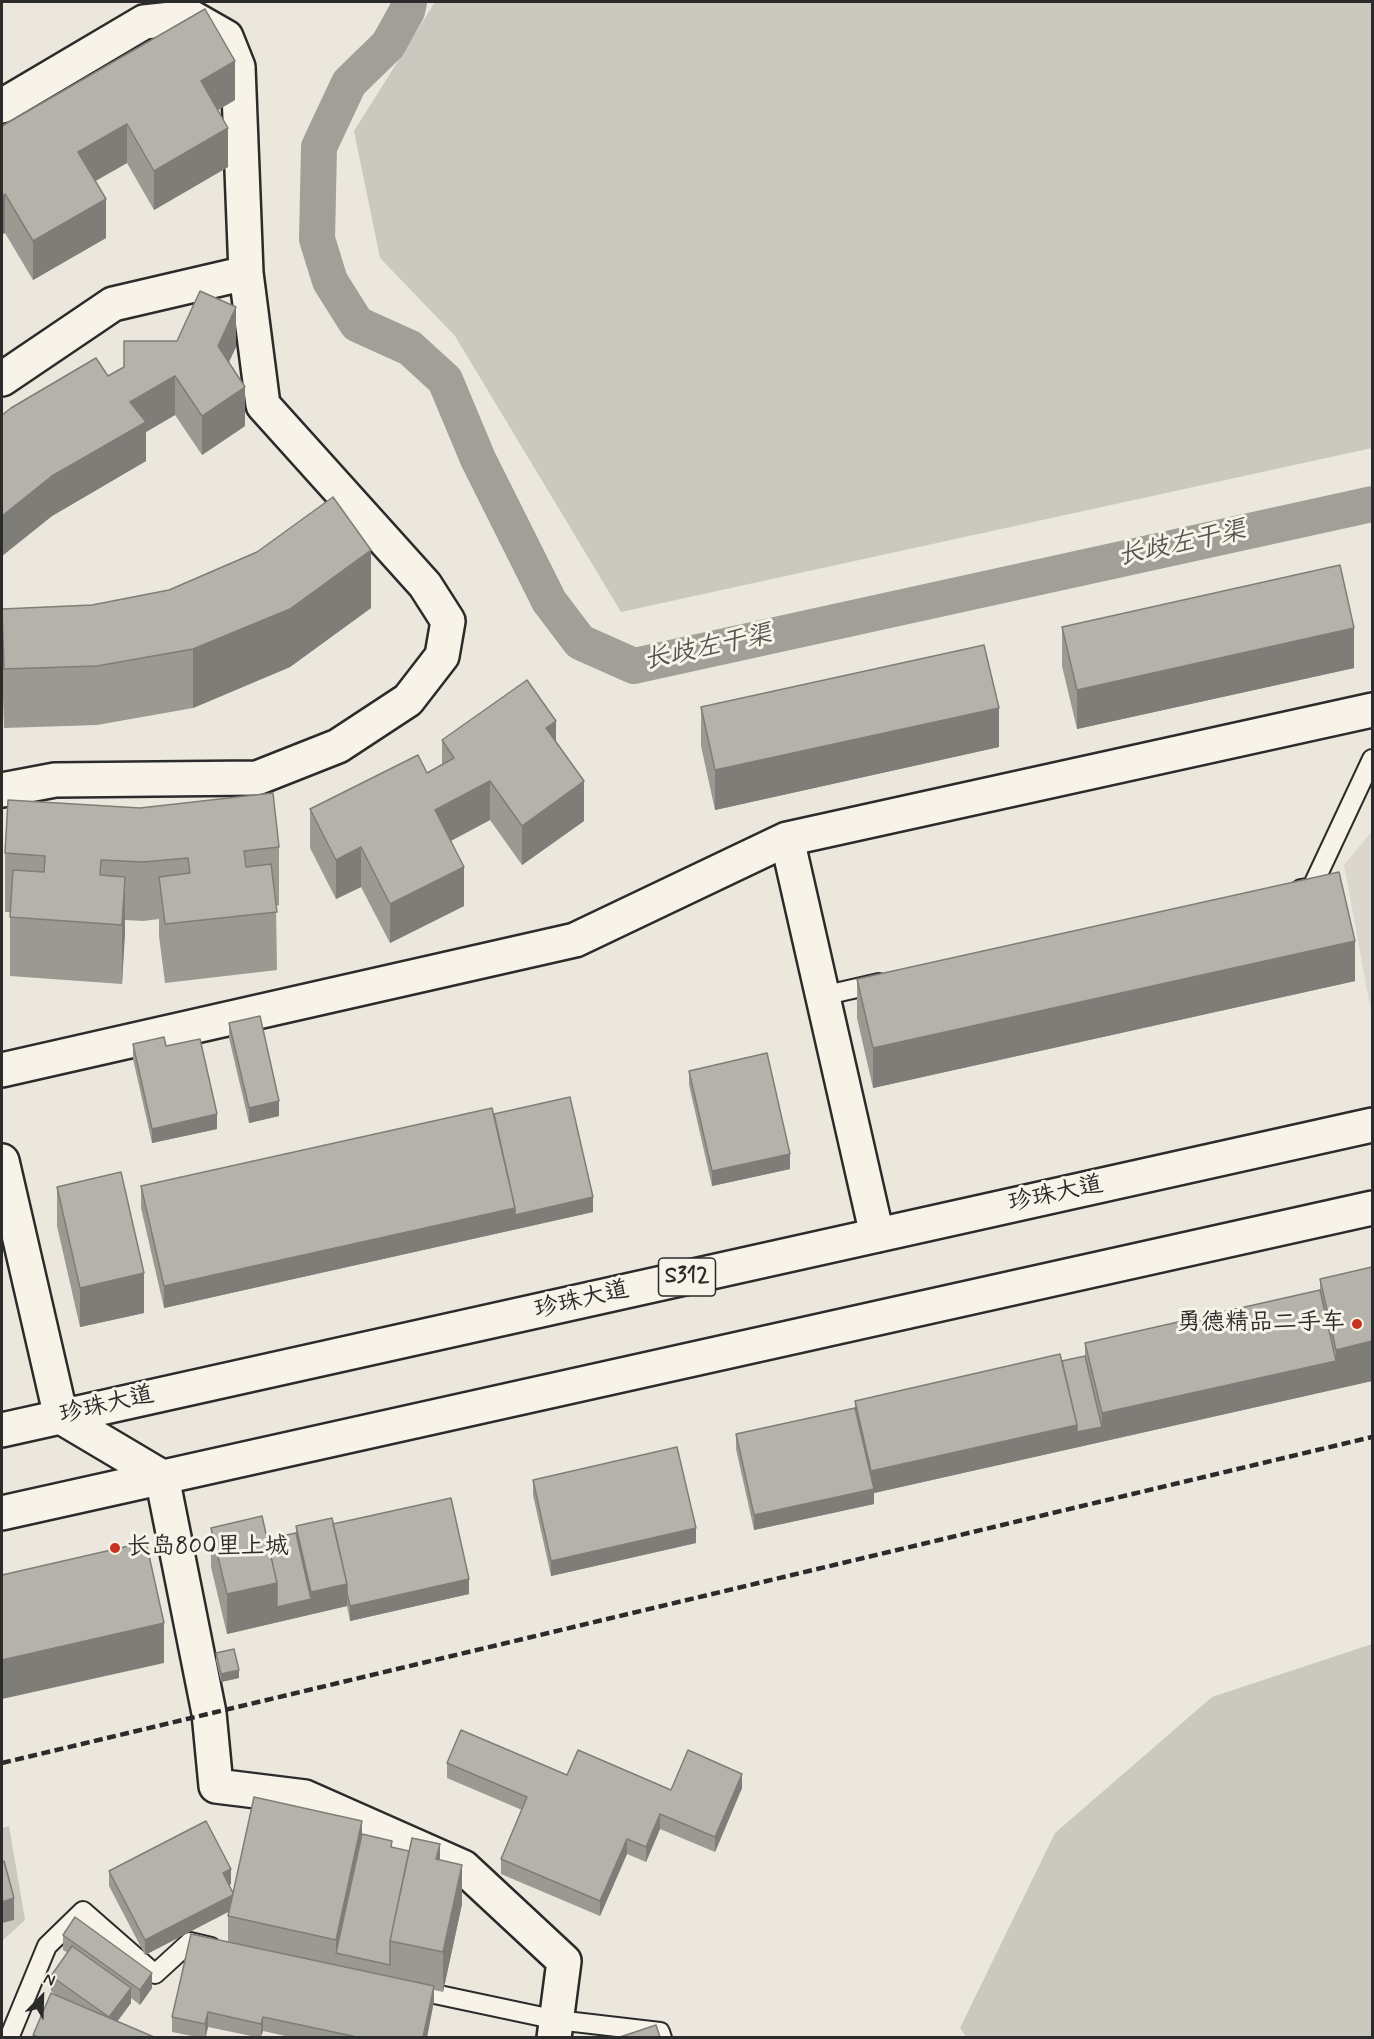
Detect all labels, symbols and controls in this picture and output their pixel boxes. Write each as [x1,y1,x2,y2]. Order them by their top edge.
water label: 长歧左干渠 [1115,516,1249,574]
water label: 长歧左干渠 [641,620,775,678]
street label: 珍珠大道 [1006,1171,1106,1219]
road number: S312 [658,1258,716,1296]
street label: 珍珠大道 [532,1276,632,1326]
place label: 勇德精品二手车 [1177,1310,1345,1338]
marker: 勇德精品二手车 [1350,1317,1364,1331]
street label: 珍珠大道 [57,1381,157,1431]
place label: 长岛800里上城 [127,1534,289,1562]
marker: 长岛800里上城 [108,1541,122,1555]
north arrow [12,1967,72,2027]
text: N [40,1968,58,1992]

